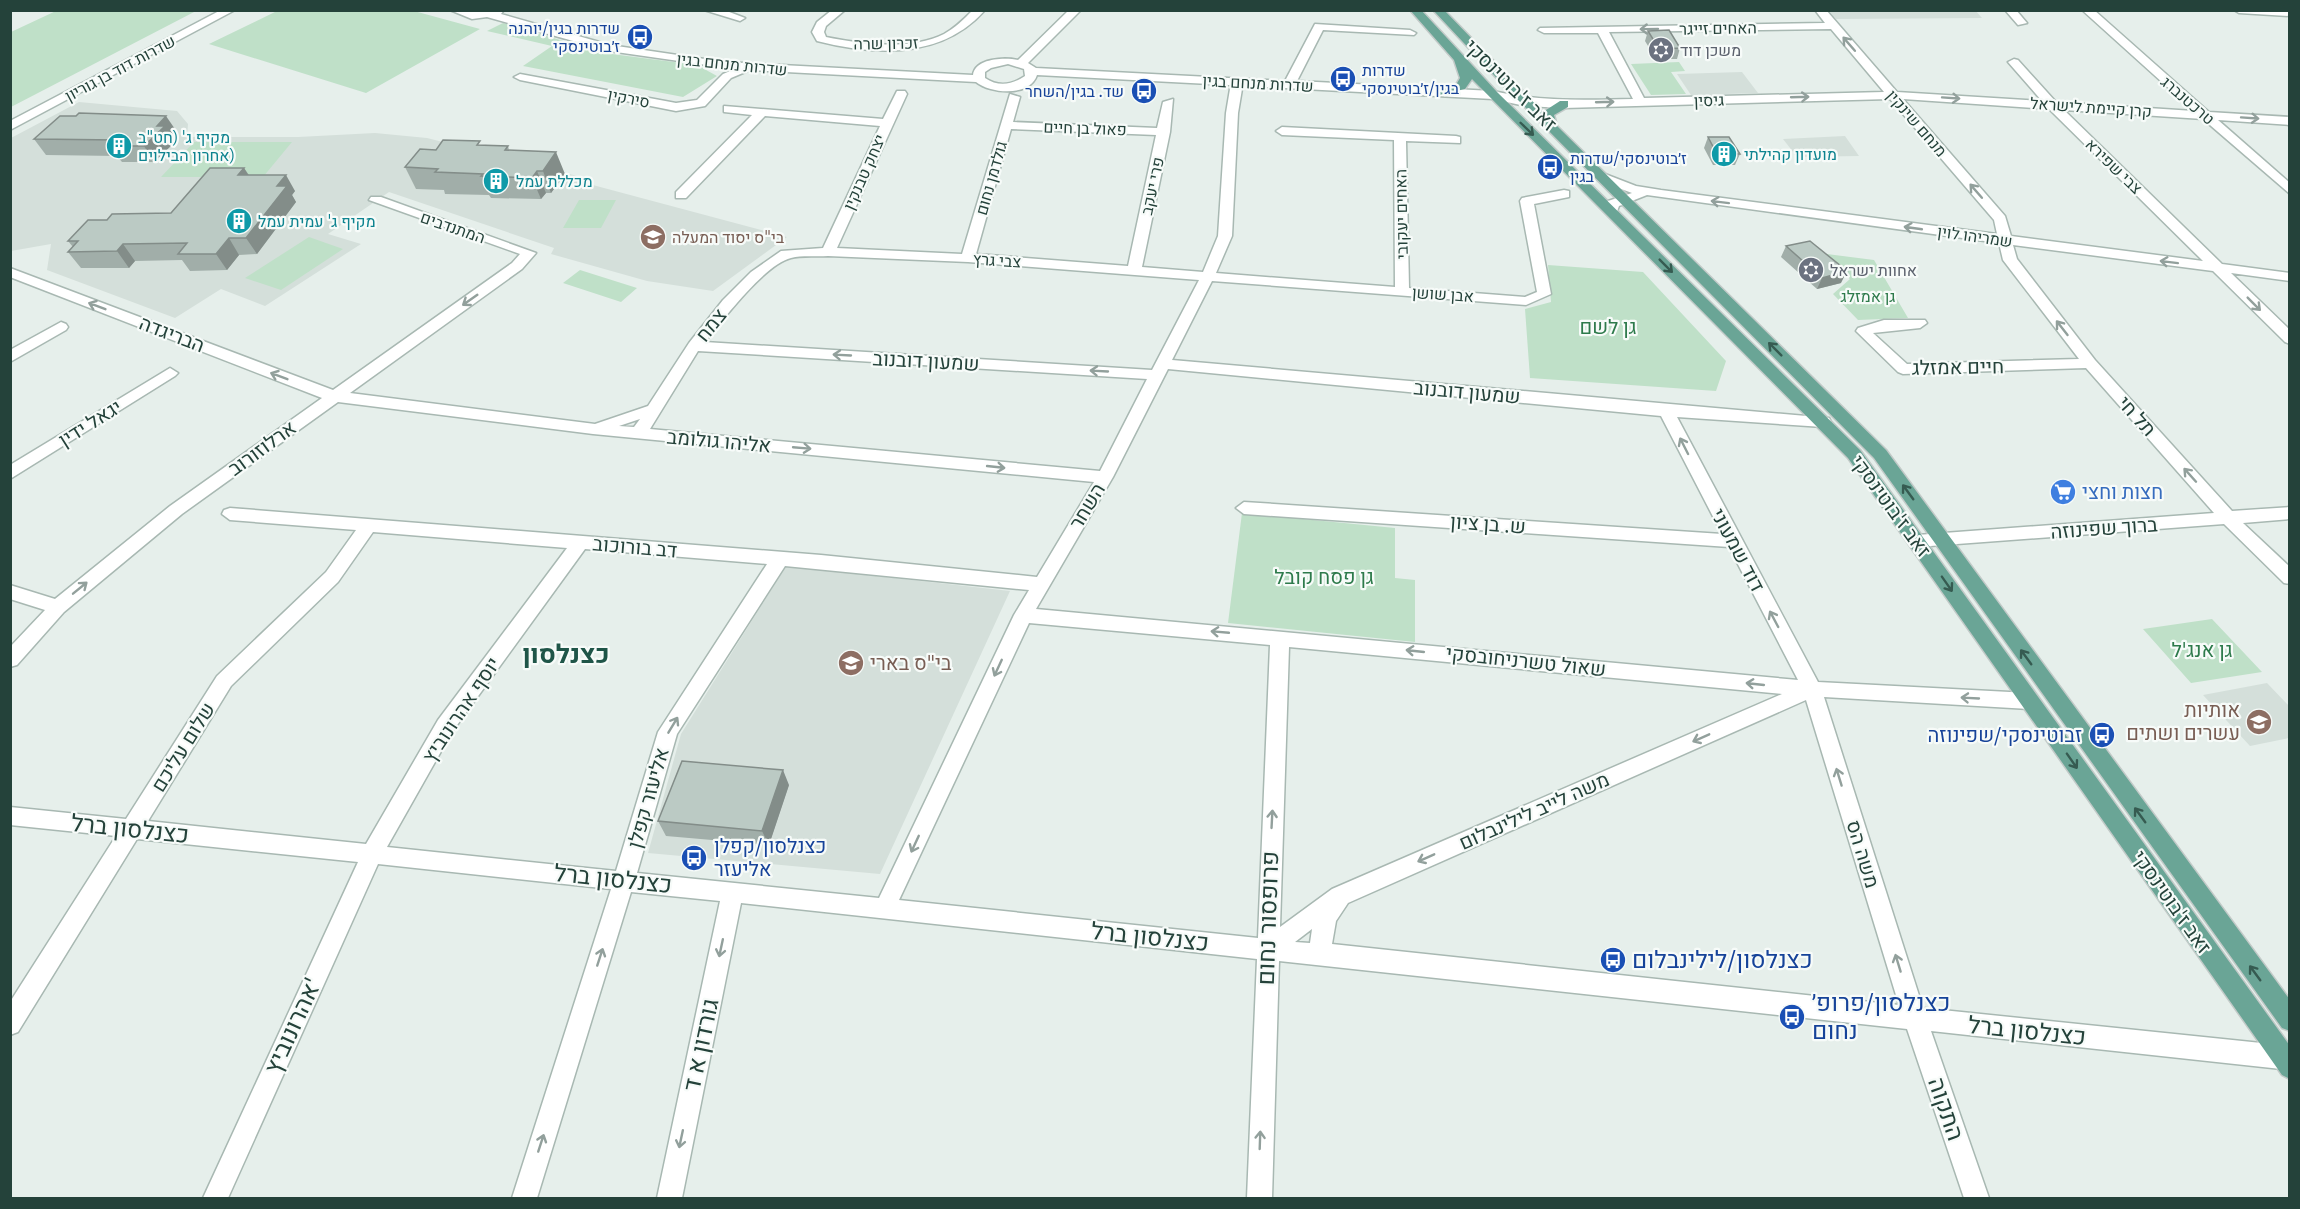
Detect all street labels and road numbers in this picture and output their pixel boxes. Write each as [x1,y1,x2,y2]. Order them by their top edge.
street label: האחים זייגר [1679,17,1757,39]
street label: שדרות דוד בן גוריון [61,30,179,106]
street label: זכרון שרה [853,32,919,54]
street label: זאב ז'בוטינסקי [1459,33,1563,137]
street label: שדרות מנחם בגין [676,48,788,80]
street label: שדרות מנחם בגין [1202,70,1314,96]
street label: טרכטנברג [2157,71,2219,129]
street label: סירקין [606,84,652,112]
street label: מנחם שינקין [1882,85,1952,161]
street label: גיסין [1693,89,1725,111]
street label: קרן קיימת לישראל [2030,93,2152,121]
street label: פאול בן חיים [1043,117,1127,139]
street label: יצחק טבנקין [838,131,890,213]
street label: צבי שפירא [2081,134,2147,198]
street label: גולדמן נחום [971,139,1011,217]
street label: פרי יעקב [1136,155,1168,217]
street label: האחים יעקובי [1390,169,1412,259]
street label: המתנדבים [418,207,488,247]
street label: שמריהו לוין [1936,221,2014,251]
street label: צבי גרץ [972,248,1022,272]
street label: אבן שושן [1411,282,1475,306]
street label: צמח [689,302,732,347]
street label: הבריגדה [136,309,209,358]
street label: שמעון דובנוב [872,344,980,377]
street label: חיים אמזלג [1912,352,2004,381]
street label: שמעון דובנוב [1413,373,1522,410]
street label: תל חי [2112,390,2163,442]
street label: יגאל ידין [53,393,127,453]
street label: ארלוזורוב [222,414,301,481]
street label: אליהו גולומב [666,422,772,459]
street label: זאב ז'בוטינסקי [1845,449,1938,562]
street label: השחר [1062,478,1111,534]
street label: דוד שמעוני [1705,503,1772,596]
street label: ש. בן ציון [1449,507,1527,540]
street label: ברוך שפינוזה [2049,510,2159,545]
street label: דב בורוכוב [592,529,679,564]
street label: שאול טשרניחובסקי [1445,639,1607,682]
street label: יוסף אהרונוביץ [415,652,506,768]
street label: שלום עליכם [144,697,221,797]
street label: אליעזר קפלן [620,744,675,851]
street label: משה לייב לילינבלום [1454,765,1613,856]
street label: כצנלסון ברל [69,806,191,850]
street label: משה הס [1840,817,1887,891]
street label: זאב ז'בוטינסקי [2127,845,2218,959]
street label: פרופסור נחום [1249,850,1285,986]
street label: כצנלסון ברל [552,856,674,900]
street label: כצנלסון ברל [1089,914,1211,958]
street label: אהרונוביץ' [256,972,328,1079]
street label: גורדון א ד [675,996,725,1094]
street label: כצנלסון ברל [1966,1008,2088,1052]
street label: התקוה [1921,1073,1973,1145]

